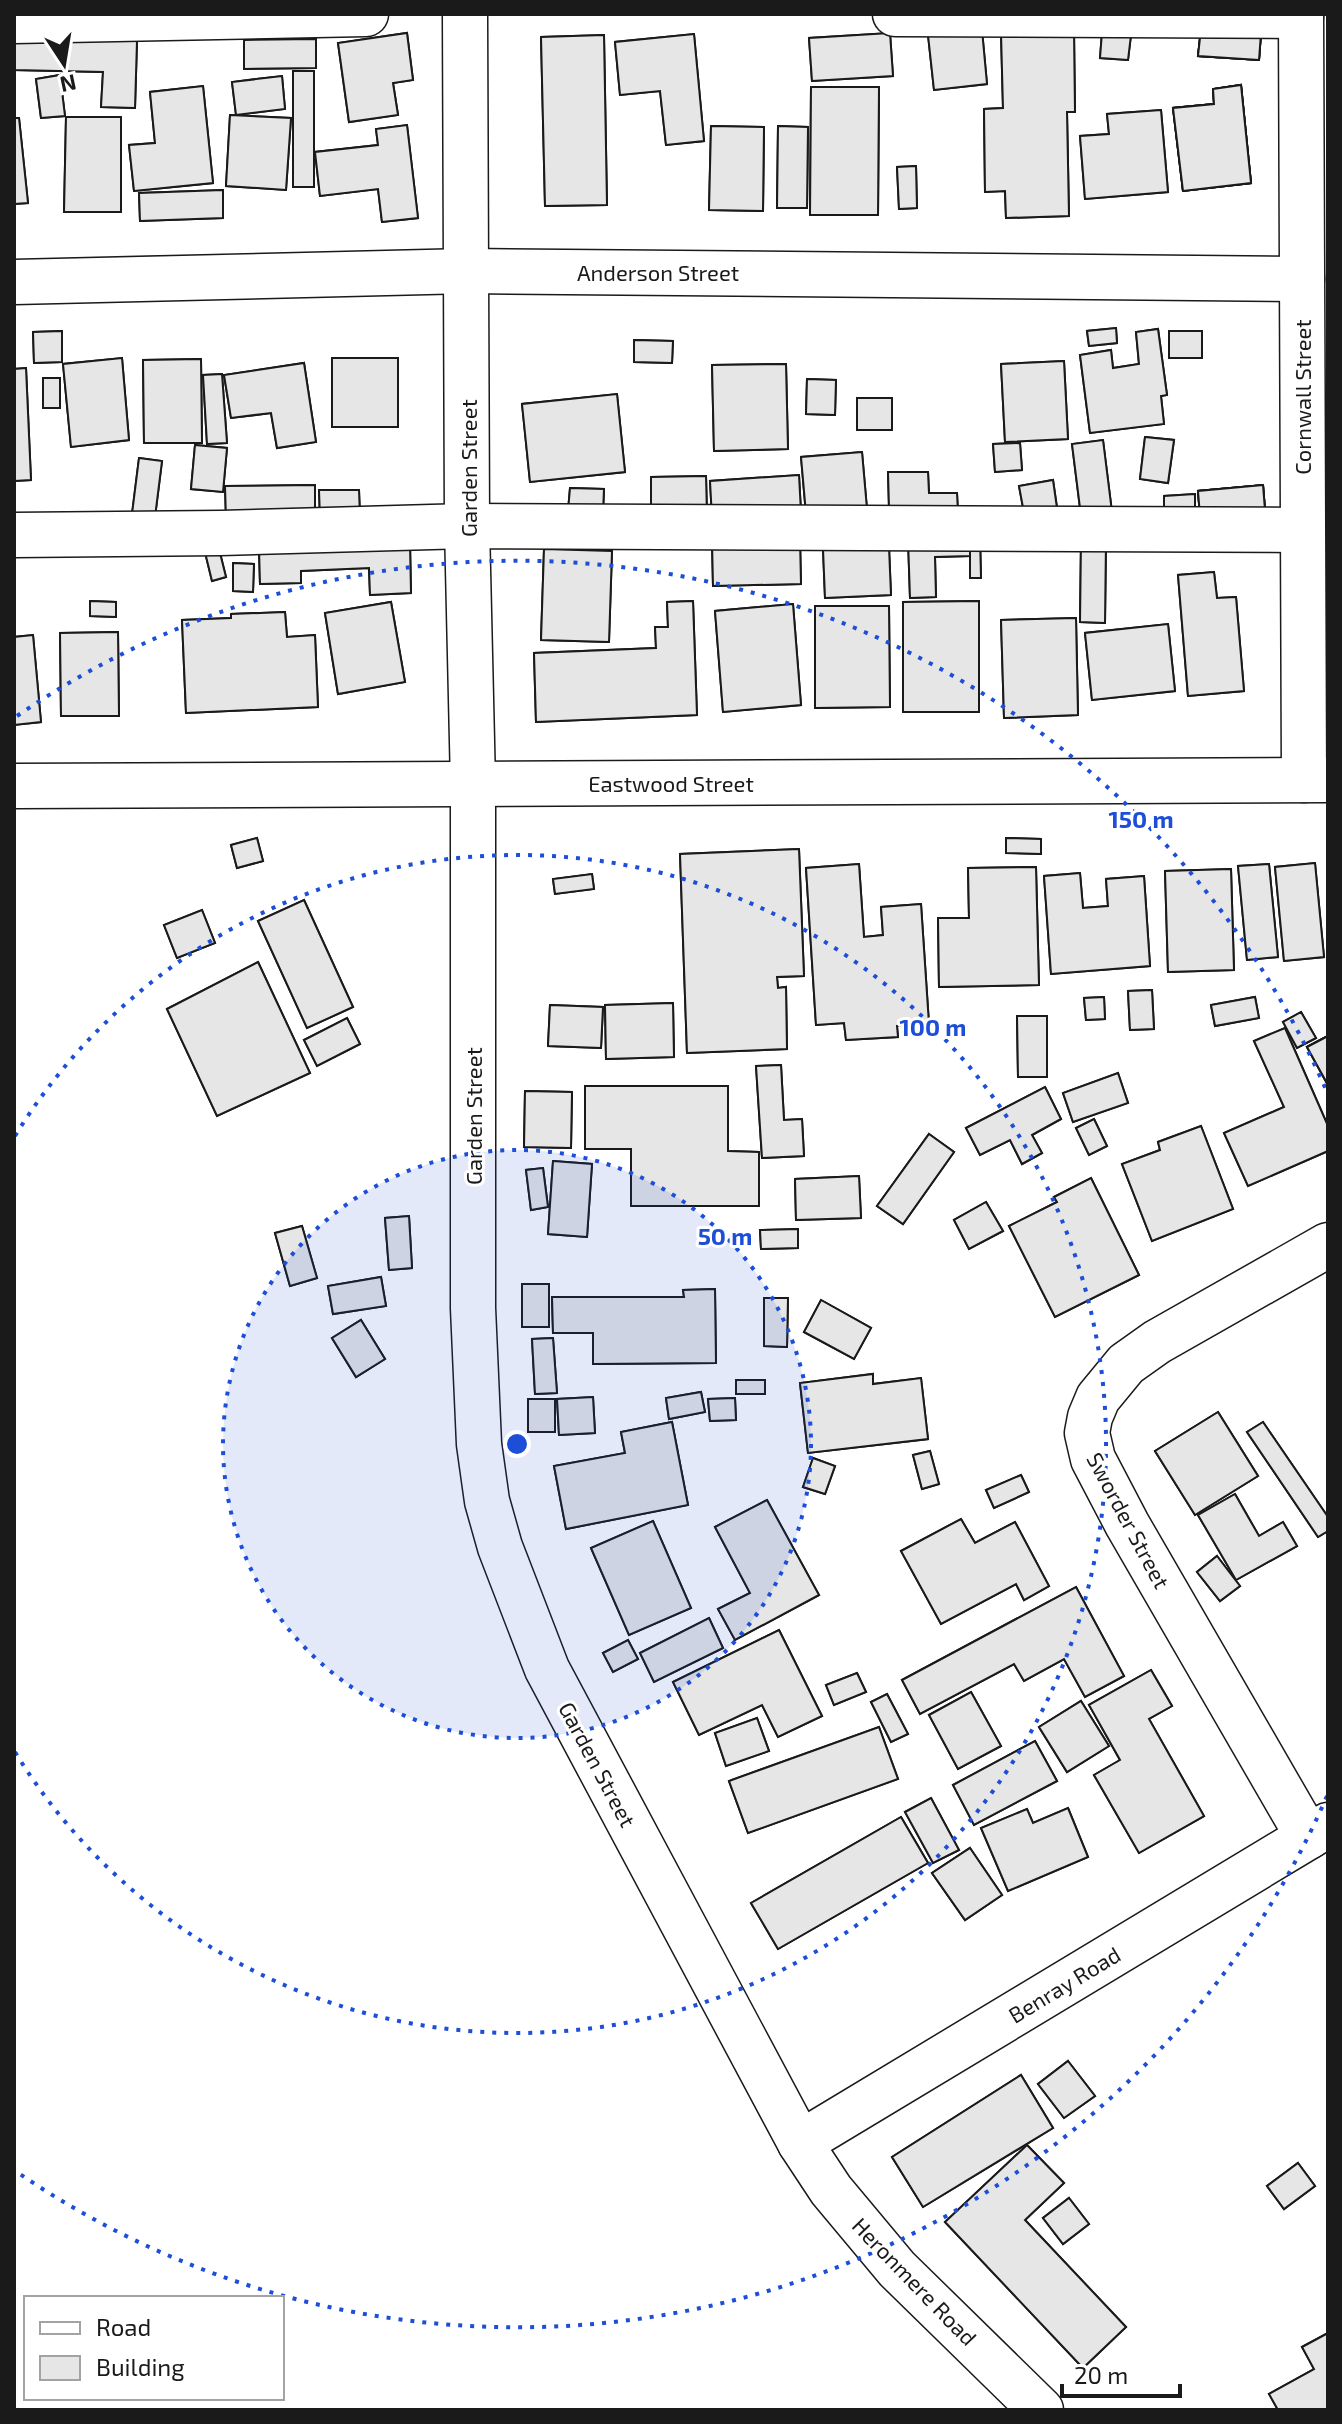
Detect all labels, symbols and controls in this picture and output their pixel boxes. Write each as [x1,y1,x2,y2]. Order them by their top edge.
north arrow [24,24,104,104]
text: N [58,70,79,99]
street label: Anderson Street [577,259,739,285]
street label: Cornwall Street [1289,319,1315,475]
street label: Garden Street [455,399,481,537]
street label: Eastwood Street [588,770,754,796]
text: 150 m [1108,804,1174,833]
text: 100 m [900,1012,966,1041]
street label: Garden Street [460,1047,486,1185]
text: 50 m [698,1221,752,1250]
centre of rings [503,1430,531,1458]
street label: Sworder Street [1082,1448,1176,1592]
street label: Garden Street [554,1697,642,1831]
street label: Benray Road [1003,1940,1125,2028]
street label: Heronmere Road [848,2212,982,2350]
legend [24,2296,284,2400]
text: Road [96,2312,151,2341]
scale bar [1062,2348,1180,2398]
text: Building [96,2352,185,2381]
text: 20 m [1074,2360,1128,2389]

